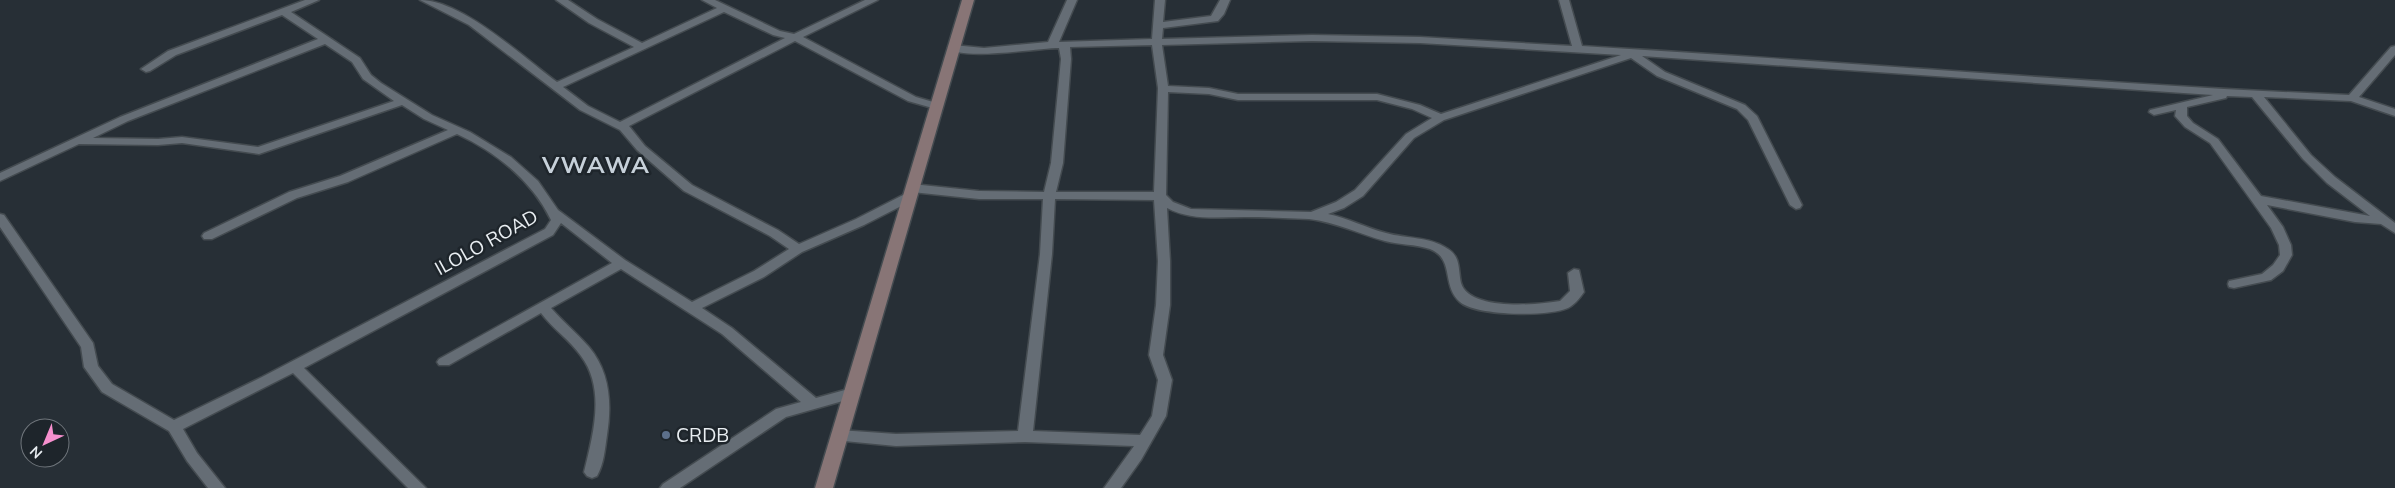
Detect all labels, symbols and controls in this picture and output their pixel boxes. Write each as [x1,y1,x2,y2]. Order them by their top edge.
district label: VWAWA [541,149,650,179]
street label: ILOLO ROAD [430,204,542,280]
north arrow [20,418,70,468]
place label: CRDB [676,423,729,447]
marker: CRDB [660,429,672,441]
text: N [26,442,46,462]

